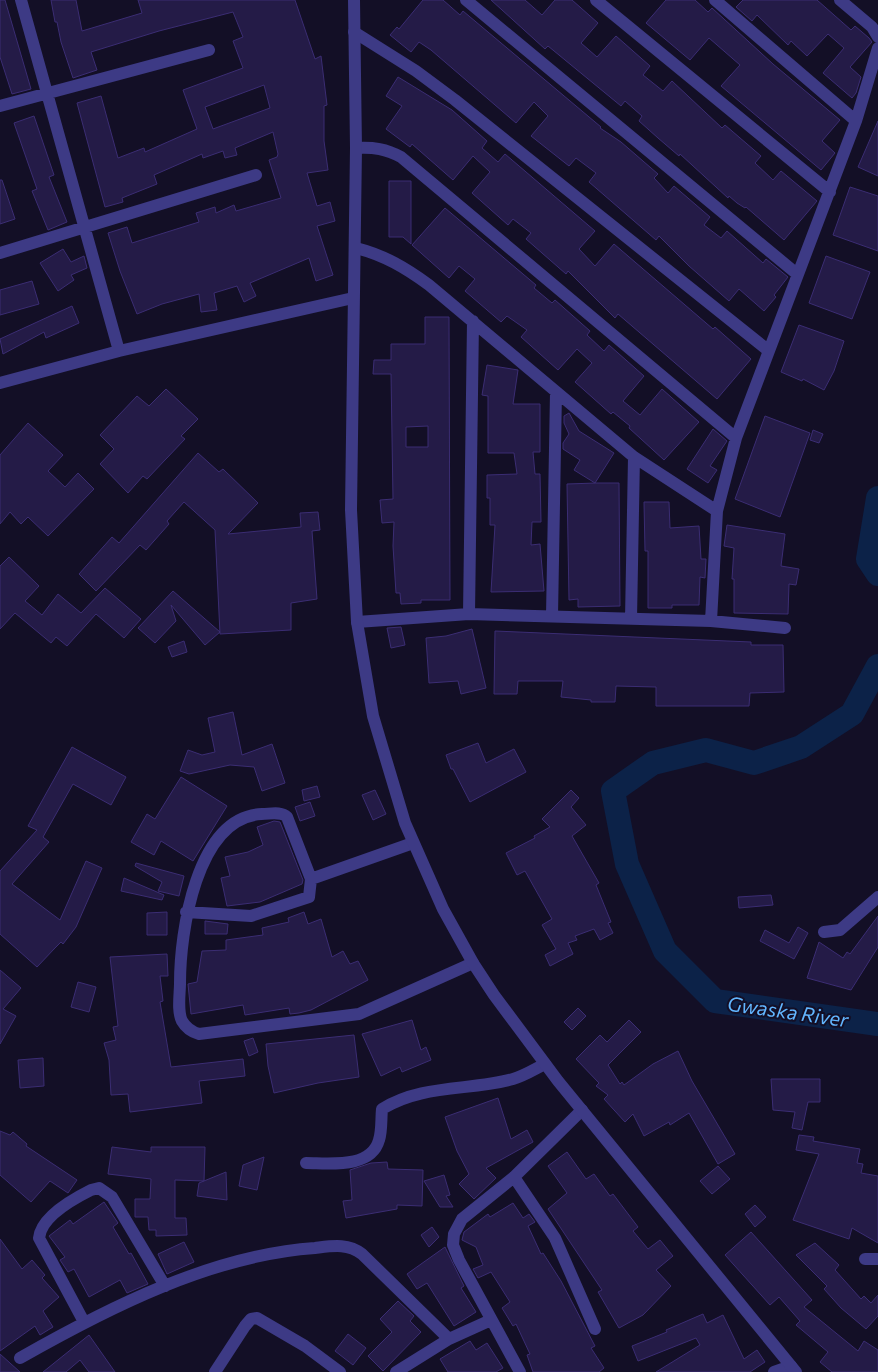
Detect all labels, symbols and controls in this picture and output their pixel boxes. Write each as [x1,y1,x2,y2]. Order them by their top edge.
water label: Gwaska River [726,991,851,1031]

